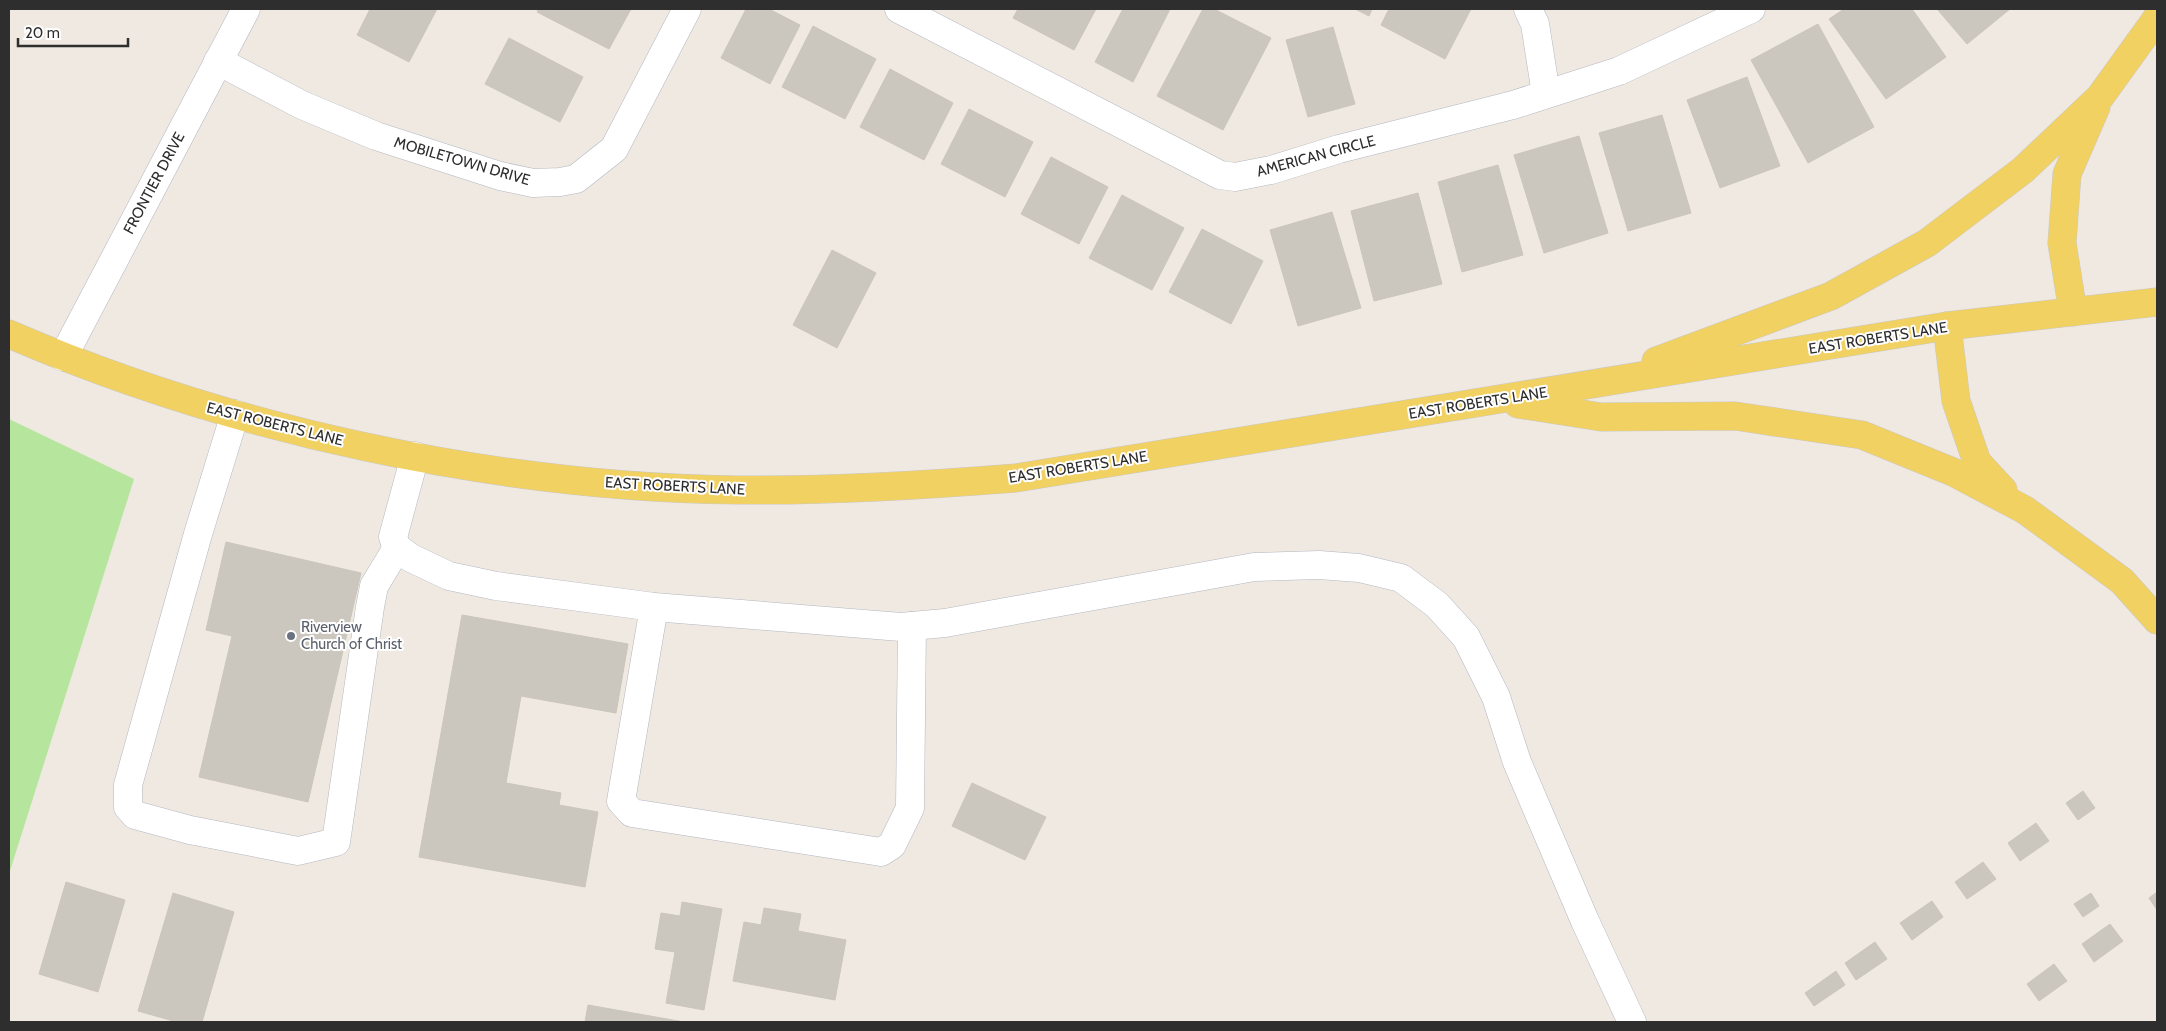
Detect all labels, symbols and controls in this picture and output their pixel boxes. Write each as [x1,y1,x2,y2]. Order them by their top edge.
scale bar [18,15,128,47]
text: 20 m [25,24,60,42]
street label: FRONTIER DRIVE [120,129,188,237]
street label: AMERICAN CIRCLE [1255,132,1377,180]
street label: MOBILETOWN DRIVE [392,133,532,189]
street label: EAST ROBERTS LANE [1807,318,1949,358]
street label: EAST ROBERTS LANE [1407,383,1549,423]
street label: EAST ROBERTS LANE [205,398,345,450]
street label: EAST ROBERTS LANE [1007,447,1149,487]
street label: EAST ROBERTS LANE [605,473,745,499]
place label: Riverview Church of Christ [301,618,402,653]
marker: Riverview Church of Christ [285,630,297,642]

